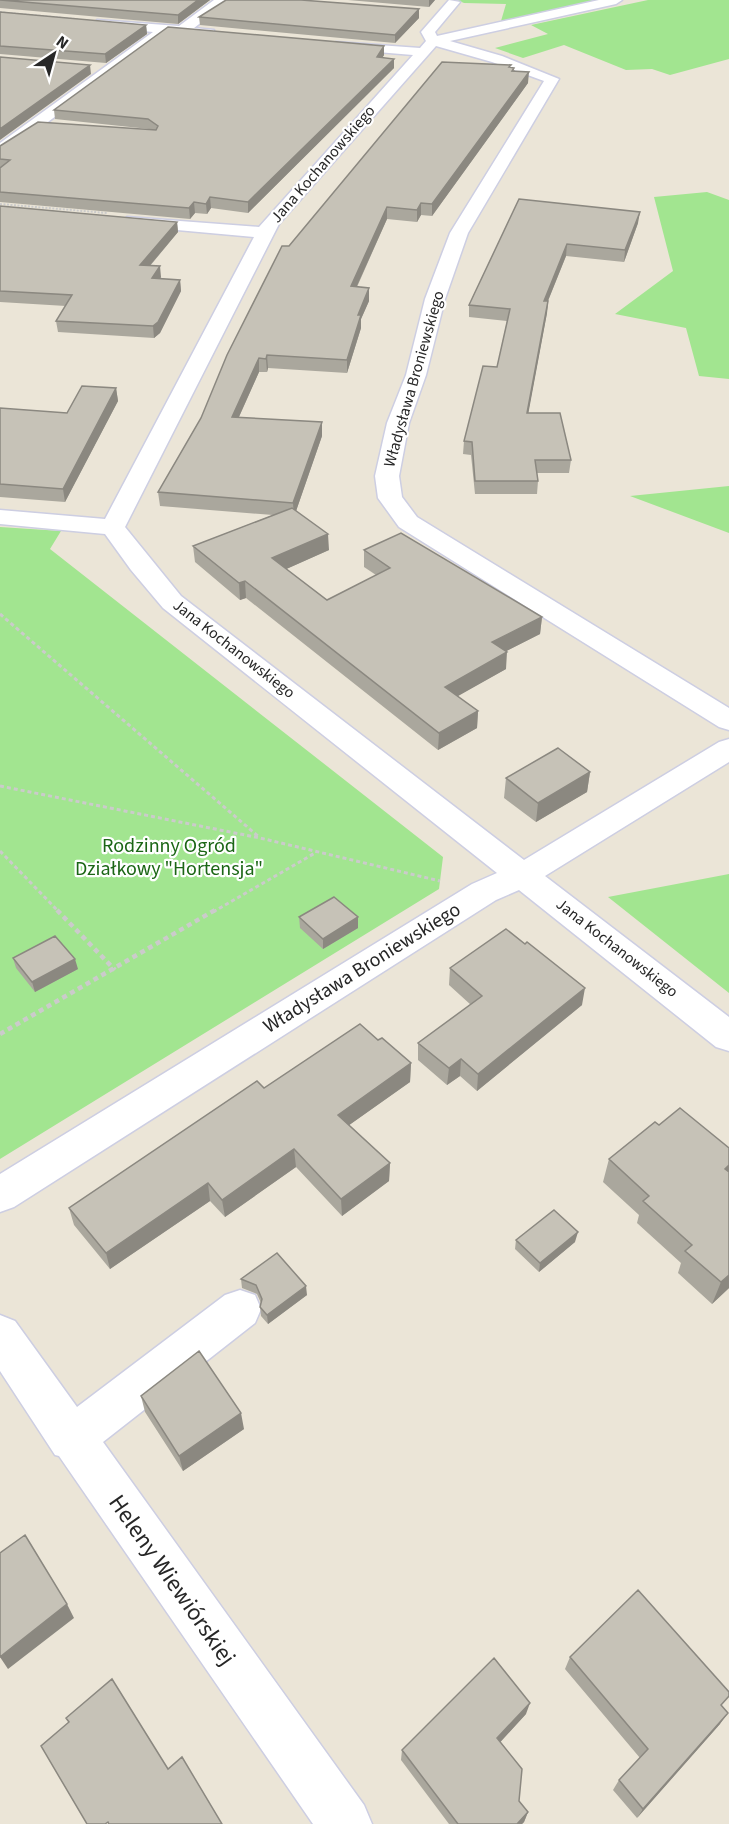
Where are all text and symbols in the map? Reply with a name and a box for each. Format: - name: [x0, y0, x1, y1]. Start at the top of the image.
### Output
- north arrow: [24, 24, 84, 84]
- text: N: [51, 31, 73, 55]
- street label: Jana Kochanowskiego: [266, 100, 380, 228]
- street label: Władysława Broniewskiego: [378, 288, 450, 470]
- street label: Jana Kochanowskiego: [168, 594, 300, 704]
- park label: Rodzinny Ogród Działkowy "Hortensja": [75, 832, 263, 883]
- street label: Jana Kochanowskiego: [551, 893, 683, 1003]
- street label: Władysława Broniewskiego: [258, 896, 466, 1040]
- street label: Heleny Wiewiórskiej: [100, 1487, 244, 1673]

